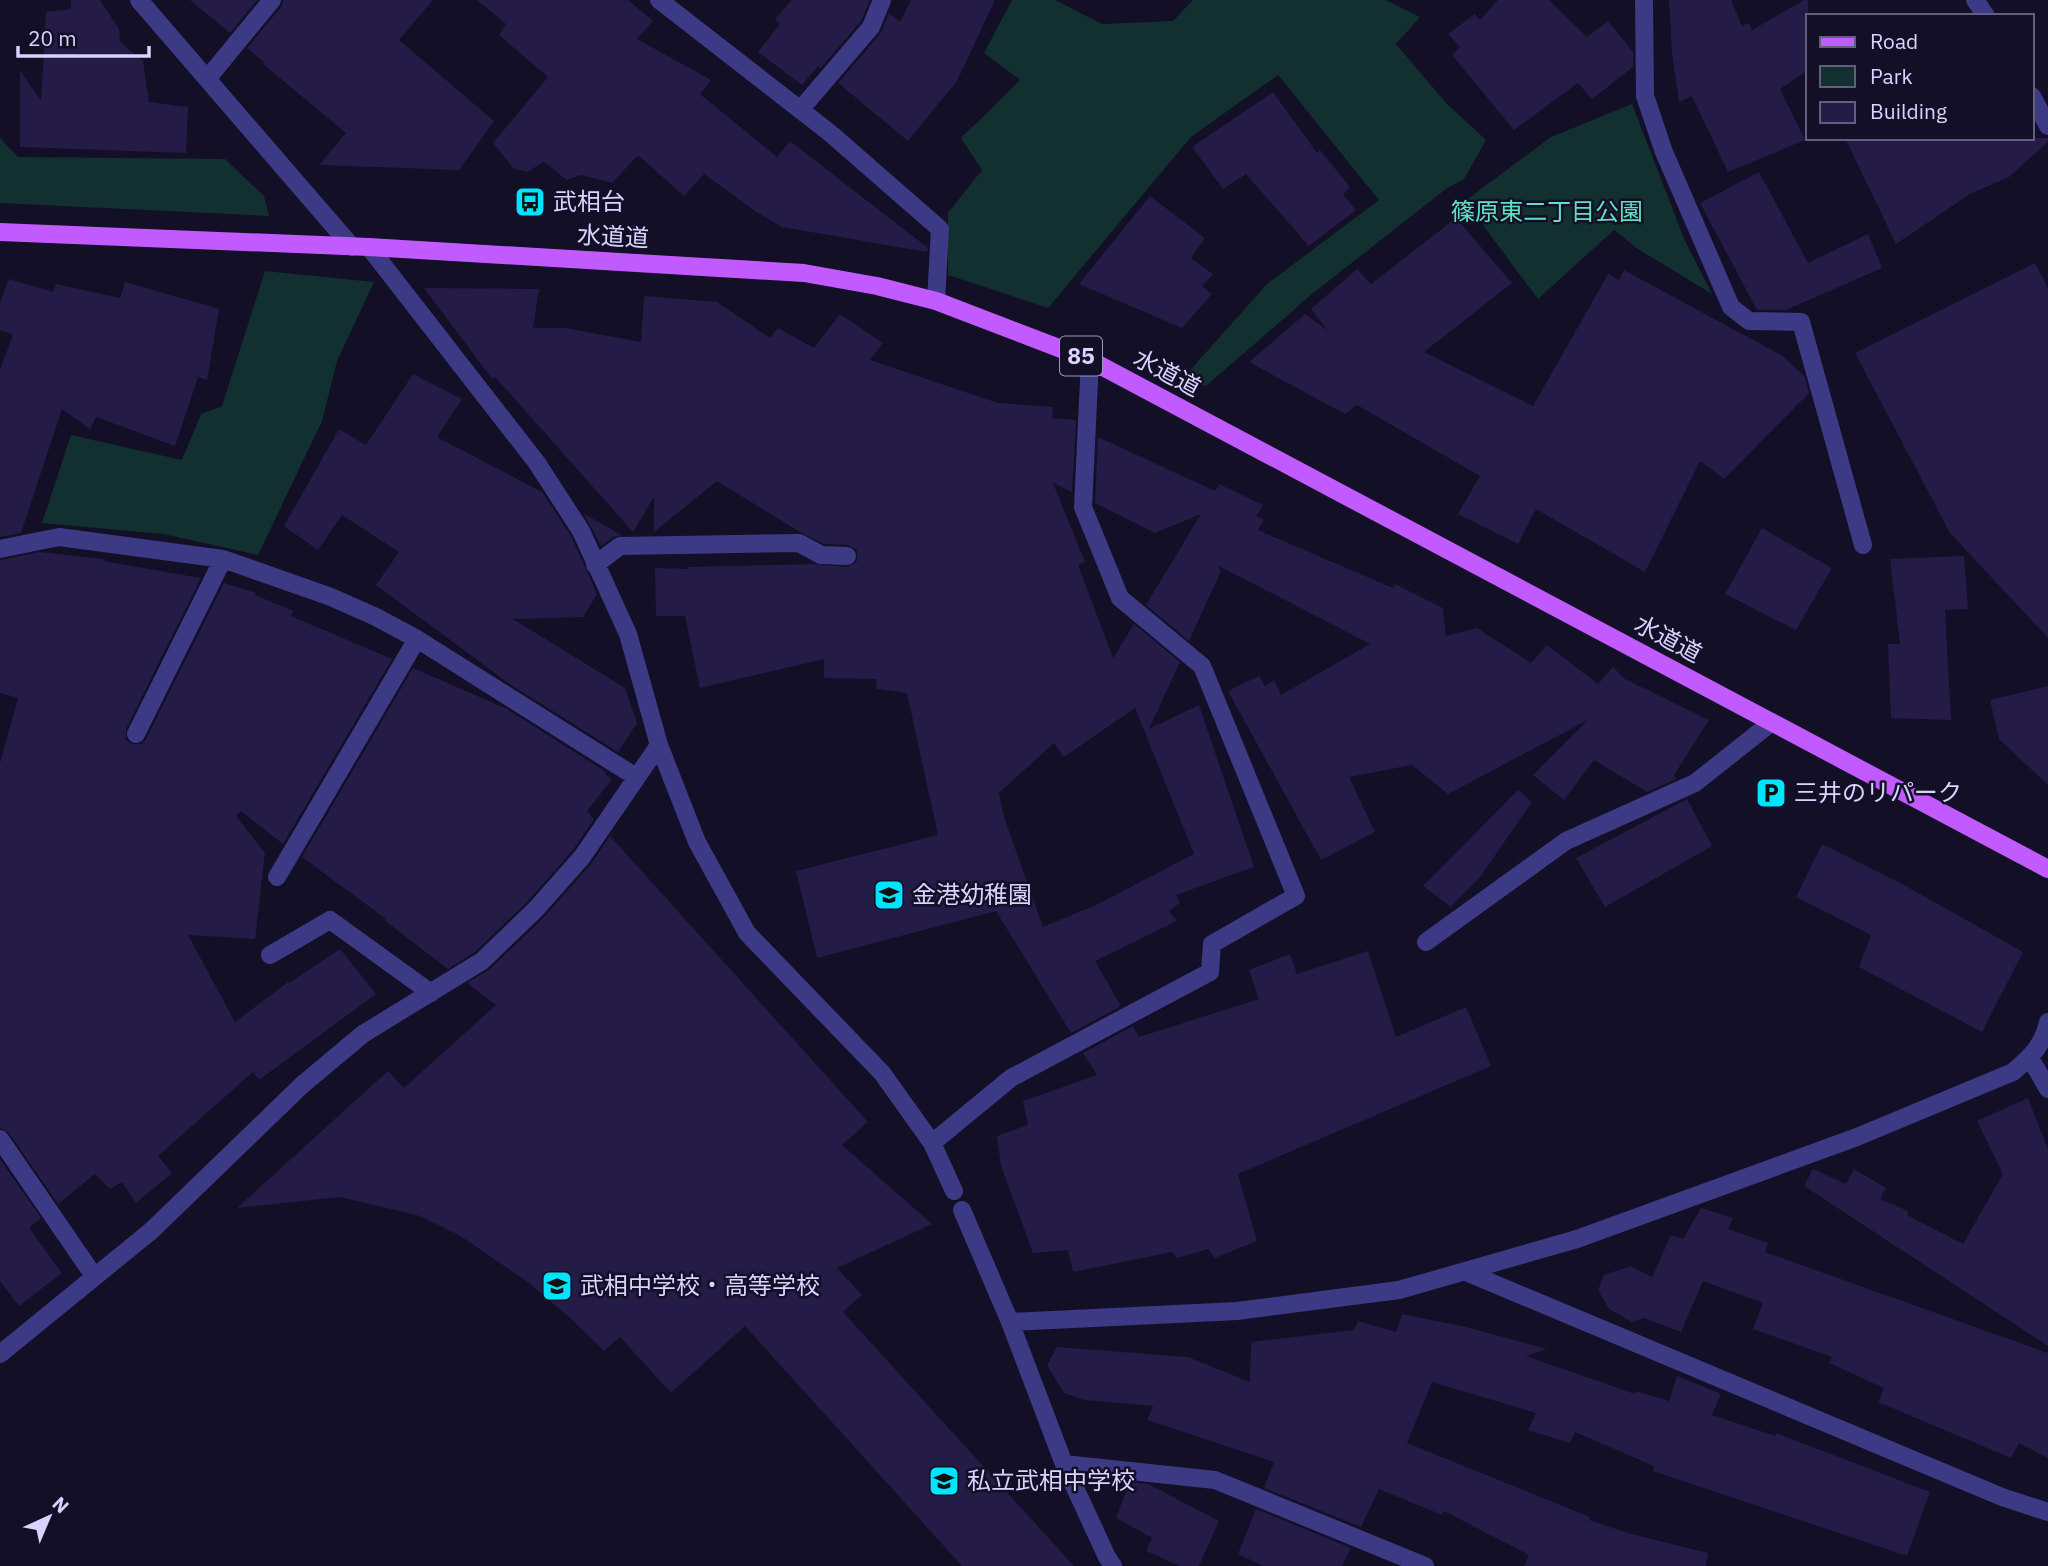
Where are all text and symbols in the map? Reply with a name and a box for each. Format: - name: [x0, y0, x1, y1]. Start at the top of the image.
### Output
- scale bar: [18, 14, 149, 58]
- legend: [1806, 14, 2034, 140]
- text: 20 m: [28, 24, 77, 52]
- text: Road: [1870, 27, 1918, 55]
- text: Park: [1870, 62, 1913, 90]
- text: Building: [1870, 97, 1947, 125]
- bus stop icon: 武相台: [513, 185, 547, 219]
- place label: 武相台: [553, 185, 625, 217]
- park label: 篠原東二丁目公園: [1451, 195, 1643, 227]
- street label: 水道道: [576, 218, 650, 254]
- road number: 85: [1060, 336, 1102, 376]
- street label: 水道道: [1128, 341, 1207, 403]
- street label: 水道道: [1629, 607, 1708, 669]
- parking icon: 三井のリパーク: [1754, 776, 1788, 810]
- place label: 三井のリパーク: [1794, 776, 1962, 808]
- school or university icon: 金港幼稚園: [872, 878, 906, 912]
- place label: 金港幼稚園: [912, 878, 1032, 910]
- school or university icon: 武相中学校・高等学校: [540, 1269, 574, 1303]
- place label: 武相中学校・高等学校: [580, 1269, 820, 1301]
- school or university icon: 私立武相中学校: [927, 1464, 961, 1498]
- place label: 私立武相中学校: [967, 1464, 1135, 1496]
- north arrow: [14, 1482, 84, 1552]
- text: N: [48, 1491, 74, 1518]

